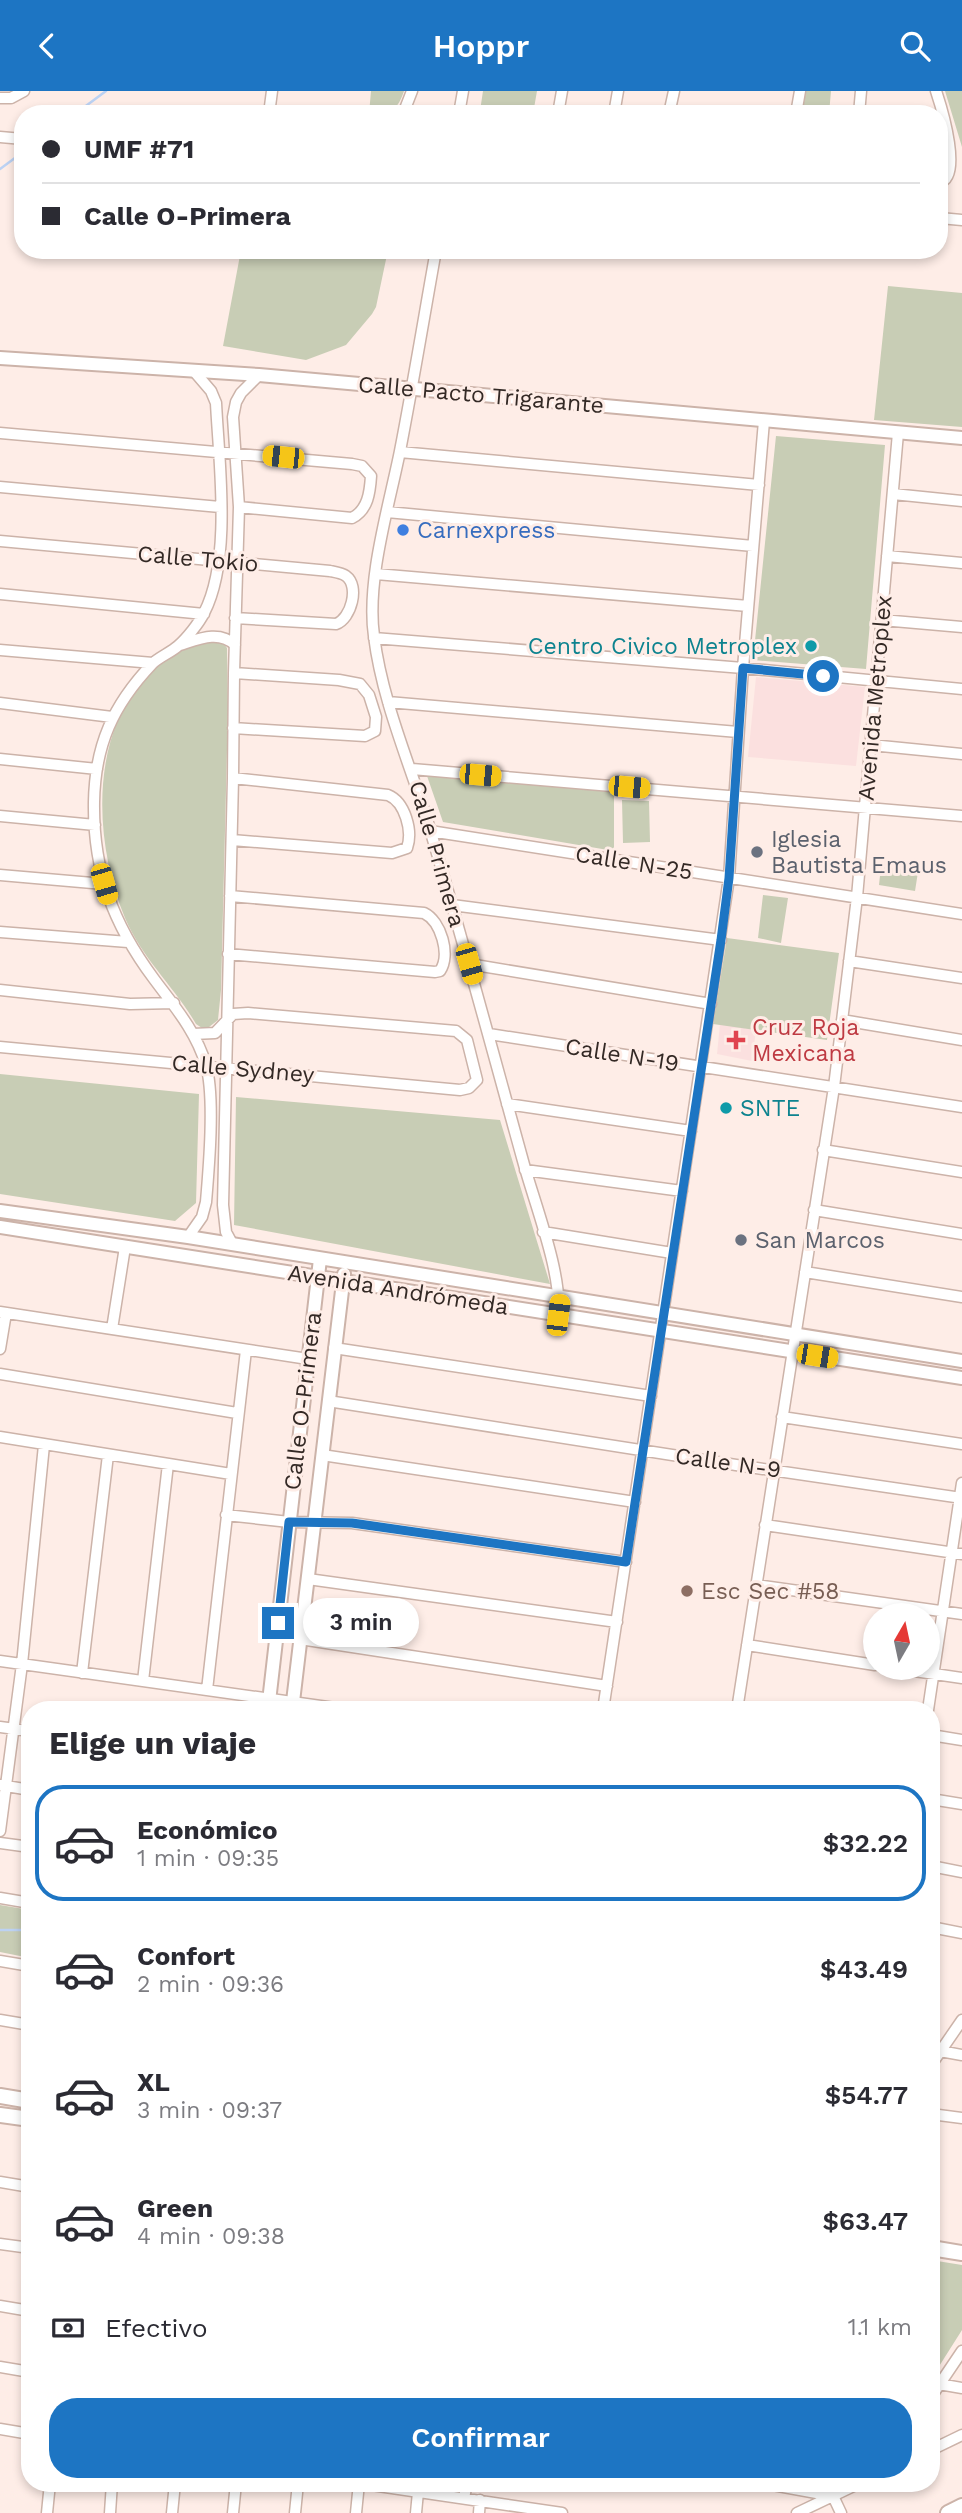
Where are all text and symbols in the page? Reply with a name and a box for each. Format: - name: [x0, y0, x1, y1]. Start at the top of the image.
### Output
- icon: back: [28, 27, 66, 65]
- text: Hoppr: [433, 27, 529, 65]
- icon: search: [896, 27, 934, 65]
- text: UMF #71: [84, 134, 194, 164]
- text: Calle O-Primera: [84, 201, 291, 231]
- street label: Calle Pacto Trigarante: [357, 371, 605, 419]
- car: [262, 444, 305, 470]
- place label: Carnexpress: [417, 517, 555, 544]
- marker: Carnexpress: [395, 522, 411, 538]
- street label: Calle Tokio: [136, 540, 260, 578]
- street label: Avenida Metroplex: [853, 594, 897, 802]
- place label: Centro Civico Metroplex: [528, 633, 797, 660]
- marker: Centro Civico Metroplex: [803, 638, 819, 654]
- route start: [807, 660, 839, 692]
- car: [459, 763, 502, 787]
- car: [608, 775, 651, 799]
- street label: Calle Primera: [403, 778, 471, 930]
- place label: Iglesia Bautista Emaus: [771, 826, 947, 879]
- street label: Calle N-25: [573, 840, 695, 886]
- marker: Iglesia Bautista Emaus: [749, 844, 765, 860]
- car: [89, 861, 120, 907]
- car: [454, 941, 485, 987]
- place label: Cruz Roja Mexicana: [752, 1014, 859, 1067]
- marker: Cruz Roja Mexicana: [726, 1030, 746, 1050]
- street label: Calle N-19: [563, 1033, 681, 1077]
- street label: Calle Sydney: [170, 1049, 316, 1089]
- place label: SNTE: [740, 1095, 800, 1122]
- marker: SNTE: [718, 1100, 734, 1116]
- place label: San Marcos: [755, 1227, 885, 1254]
- marker: San Marcos: [733, 1232, 749, 1248]
- street label: Avenida Andrómeda: [286, 1259, 510, 1321]
- car: [546, 1293, 571, 1337]
- street label: Calle O-Primera: [279, 1310, 327, 1492]
- car: [795, 1342, 840, 1370]
- street label: Calle N-9: [673, 1442, 783, 1484]
- place label: Esc Sec #58: [701, 1578, 840, 1605]
- marker: Esc Sec #58: [679, 1583, 695, 1599]
- callout: 3 min: [302, 1599, 418, 1647]
- north arrow: [863, 1603, 940, 1680]
- map controls: [863, 1603, 940, 1680]
- route end: [262, 1607, 294, 1639]
- text: 3 min: [329, 1609, 393, 1636]
- text: Elige un viaje: [49, 1724, 256, 1762]
- icon: car: [53, 1812, 116, 1875]
- text: Económico: [137, 1815, 278, 1845]
- text: $32.22: [823, 1828, 908, 1858]
- text: 1 min · 09:35: [137, 1845, 279, 1872]
- icon: car: [53, 1938, 116, 2001]
- text: Confort: [137, 1941, 235, 1971]
- text: $43.49: [820, 1954, 908, 1984]
- text: 2 min · 09:36: [137, 1971, 284, 1998]
- icon: car: [53, 2064, 116, 2127]
- text: XL: [137, 2067, 170, 2097]
- text: $54.77: [825, 2080, 908, 2110]
- text: 3 min · 09:37: [137, 2097, 282, 2124]
- icon: car: [53, 2190, 116, 2253]
- text: Green: [137, 2193, 213, 2223]
- text: $63.47: [823, 2206, 908, 2236]
- text: 4 min · 09:38: [137, 2223, 285, 2250]
- icon: cash: [49, 2309, 87, 2347]
- text: Efectivo: [105, 2313, 208, 2343]
- text: 1.1 km: [848, 2314, 912, 2341]
- button: Confirmar: [49, 2398, 912, 2478]

